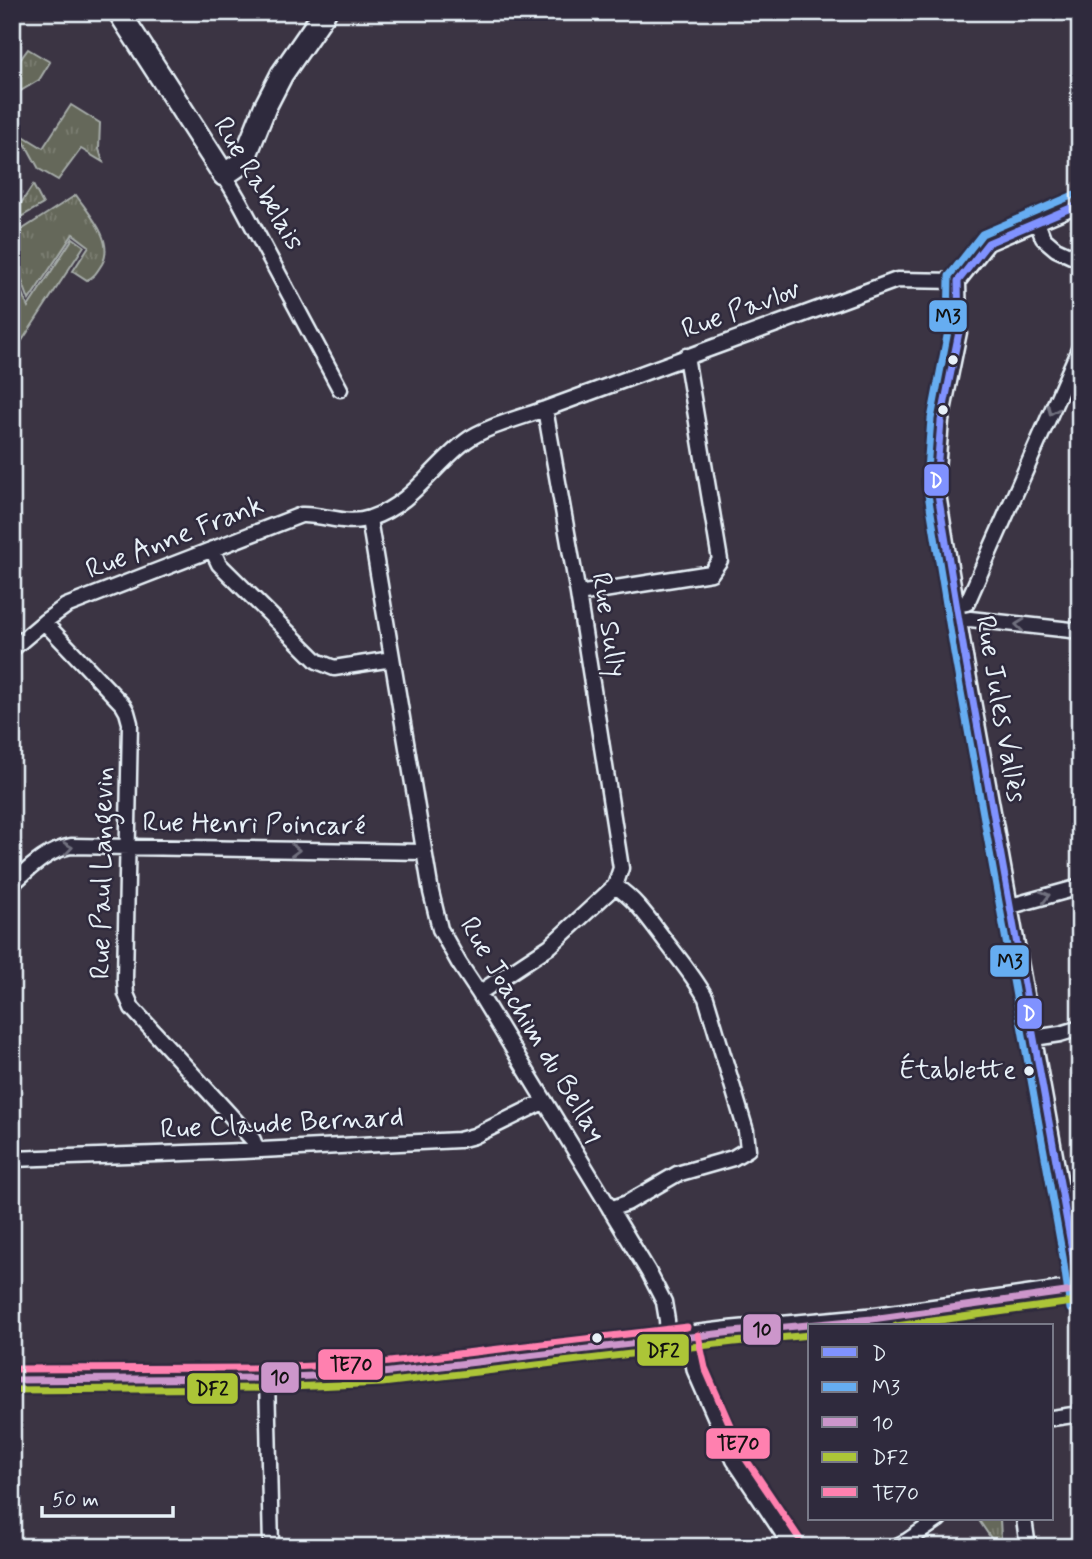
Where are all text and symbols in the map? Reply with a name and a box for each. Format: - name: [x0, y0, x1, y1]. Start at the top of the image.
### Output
- street label: Rue Rabelais: [204, 110, 312, 258]
- street label: Rue Pavlov: [677, 271, 806, 349]
- line badge: M3: [928, 299, 968, 333]
- text: M3: [935, 305, 961, 330]
- unlabelled marker: [946, 353, 960, 367]
- unlabelled marker: [936, 403, 950, 417]
- one-way arrow: [1046, 403, 1060, 415]
- line badge: D: [923, 463, 950, 497]
- text: D: [929, 469, 943, 494]
- street label: Rue Anne Frank: [81, 487, 269, 589]
- street label: Rue Sully: [581, 570, 635, 680]
- street label: Rue Jules Vallès: [965, 613, 1035, 805]
- one-way arrow: [1014, 618, 1025, 633]
- street label: Rue Paul Langevin: [83, 766, 126, 980]
- street label: Rue Henri Poincaré: [142, 805, 366, 845]
- one-way arrow: [62, 841, 74, 856]
- one-way arrow: [290, 842, 301, 858]
- one-way arrow: [1039, 890, 1051, 905]
- street label: Rue Joachim du Bellay: [450, 910, 614, 1150]
- line badge: M3: [989, 944, 1030, 978]
- text: M3: [997, 950, 1023, 975]
- line badge: D: [1016, 997, 1043, 1030]
- text: D: [1022, 1002, 1036, 1027]
- place label: Établette: [900, 1052, 1016, 1088]
- marker: Établette: [1022, 1064, 1036, 1078]
- street label: Rue Claude Bernard: [159, 1099, 405, 1149]
- line badge: 10: [742, 1313, 782, 1346]
- text: 10: [752, 1318, 772, 1343]
- legend: [808, 1324, 1054, 1520]
- unlabelled marker: [590, 1331, 604, 1345]
- line badge: DF2: [636, 1333, 690, 1367]
- text: DF2: [646, 1339, 680, 1364]
- text: D: [872, 1340, 886, 1368]
- line badge: TE70: [317, 1348, 384, 1381]
- text: TE70: [330, 1353, 372, 1378]
- line badge: 10: [260, 1361, 300, 1394]
- text: 10: [270, 1366, 290, 1391]
- line badge: DF2: [186, 1372, 239, 1405]
- text: M3: [872, 1374, 900, 1402]
- text: DF2: [195, 1377, 229, 1402]
- text: 10: [872, 1410, 893, 1438]
- line badge: TE70: [705, 1427, 771, 1460]
- text: TE70: [717, 1432, 759, 1457]
- text: DF2: [872, 1444, 909, 1472]
- scale bar: [42, 1475, 173, 1519]
- text: TE70: [872, 1480, 919, 1508]
- text: 50 m: [52, 1486, 99, 1514]

